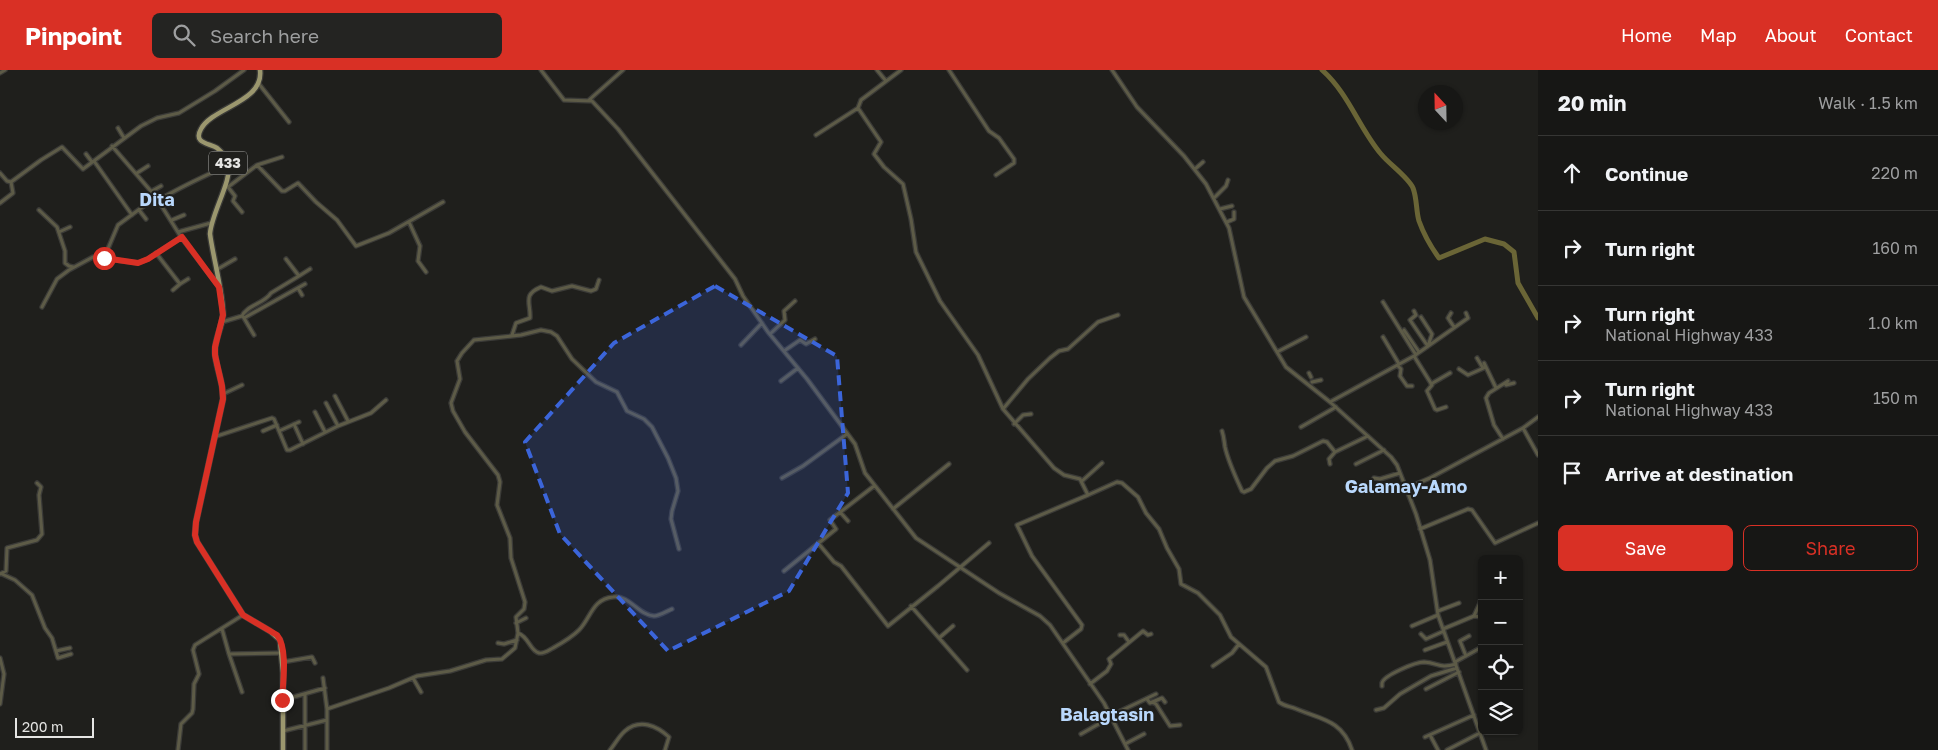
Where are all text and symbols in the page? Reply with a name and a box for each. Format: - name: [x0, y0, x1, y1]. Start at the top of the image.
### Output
- search box: [152, 13, 502, 58]
- text: Pinpoint: [25, 21, 122, 50]
- icon: search: [170, 21, 198, 49]
- text: Search here: [210, 24, 319, 47]
- text: Home: [1621, 24, 1672, 46]
- text: Map: [1700, 24, 1737, 46]
- text: About: [1765, 24, 1817, 46]
- text: Contact: [1845, 24, 1913, 46]
- north arrow: [1418, 85, 1463, 130]
- text: 20 min: [1558, 90, 1627, 116]
- text: Walk · 1.5 km: [1818, 93, 1918, 113]
- road number: 433: [209, 152, 247, 175]
- icon: ahead: [1558, 159, 1586, 187]
- text: Continue: [1605, 162, 1688, 185]
- text: 220 m: [1871, 163, 1918, 183]
- district label: Dita: [139, 188, 175, 210]
- icon: right: [1558, 234, 1586, 262]
- text: Turn right: [1605, 237, 1695, 260]
- text: 160 m: [1872, 238, 1918, 258]
- route start: [93, 247, 116, 270]
- text: Turn right: [1605, 302, 1695, 325]
- icon: right: [1558, 309, 1586, 337]
- text: 1.0 km: [1868, 313, 1918, 333]
- text: National Highway 433: [1605, 325, 1773, 345]
- text: Turn right: [1605, 377, 1695, 400]
- icon: right: [1558, 384, 1586, 412]
- text: 150 m: [1873, 388, 1918, 408]
- text: National Highway 433: [1605, 400, 1773, 420]
- icon: arrive: [1558, 459, 1586, 487]
- text: Arrive at destination: [1605, 462, 1793, 485]
- district label: Galamay-Amo: [1345, 475, 1468, 497]
- button: Save: [1558, 525, 1733, 571]
- button: Share: [1743, 525, 1918, 571]
- map controls: [1478, 555, 1523, 735]
- button: +: [1478, 555, 1523, 600]
- button: −: [1478, 600, 1523, 645]
- button: locate: [1478, 645, 1523, 690]
- route end: [271, 689, 294, 712]
- button: layers: [1478, 690, 1523, 735]
- district label: Balagtasin: [1060, 703, 1154, 725]
- scale bar: [15, 715, 94, 738]
- text: 200 m: [22, 718, 63, 735]

